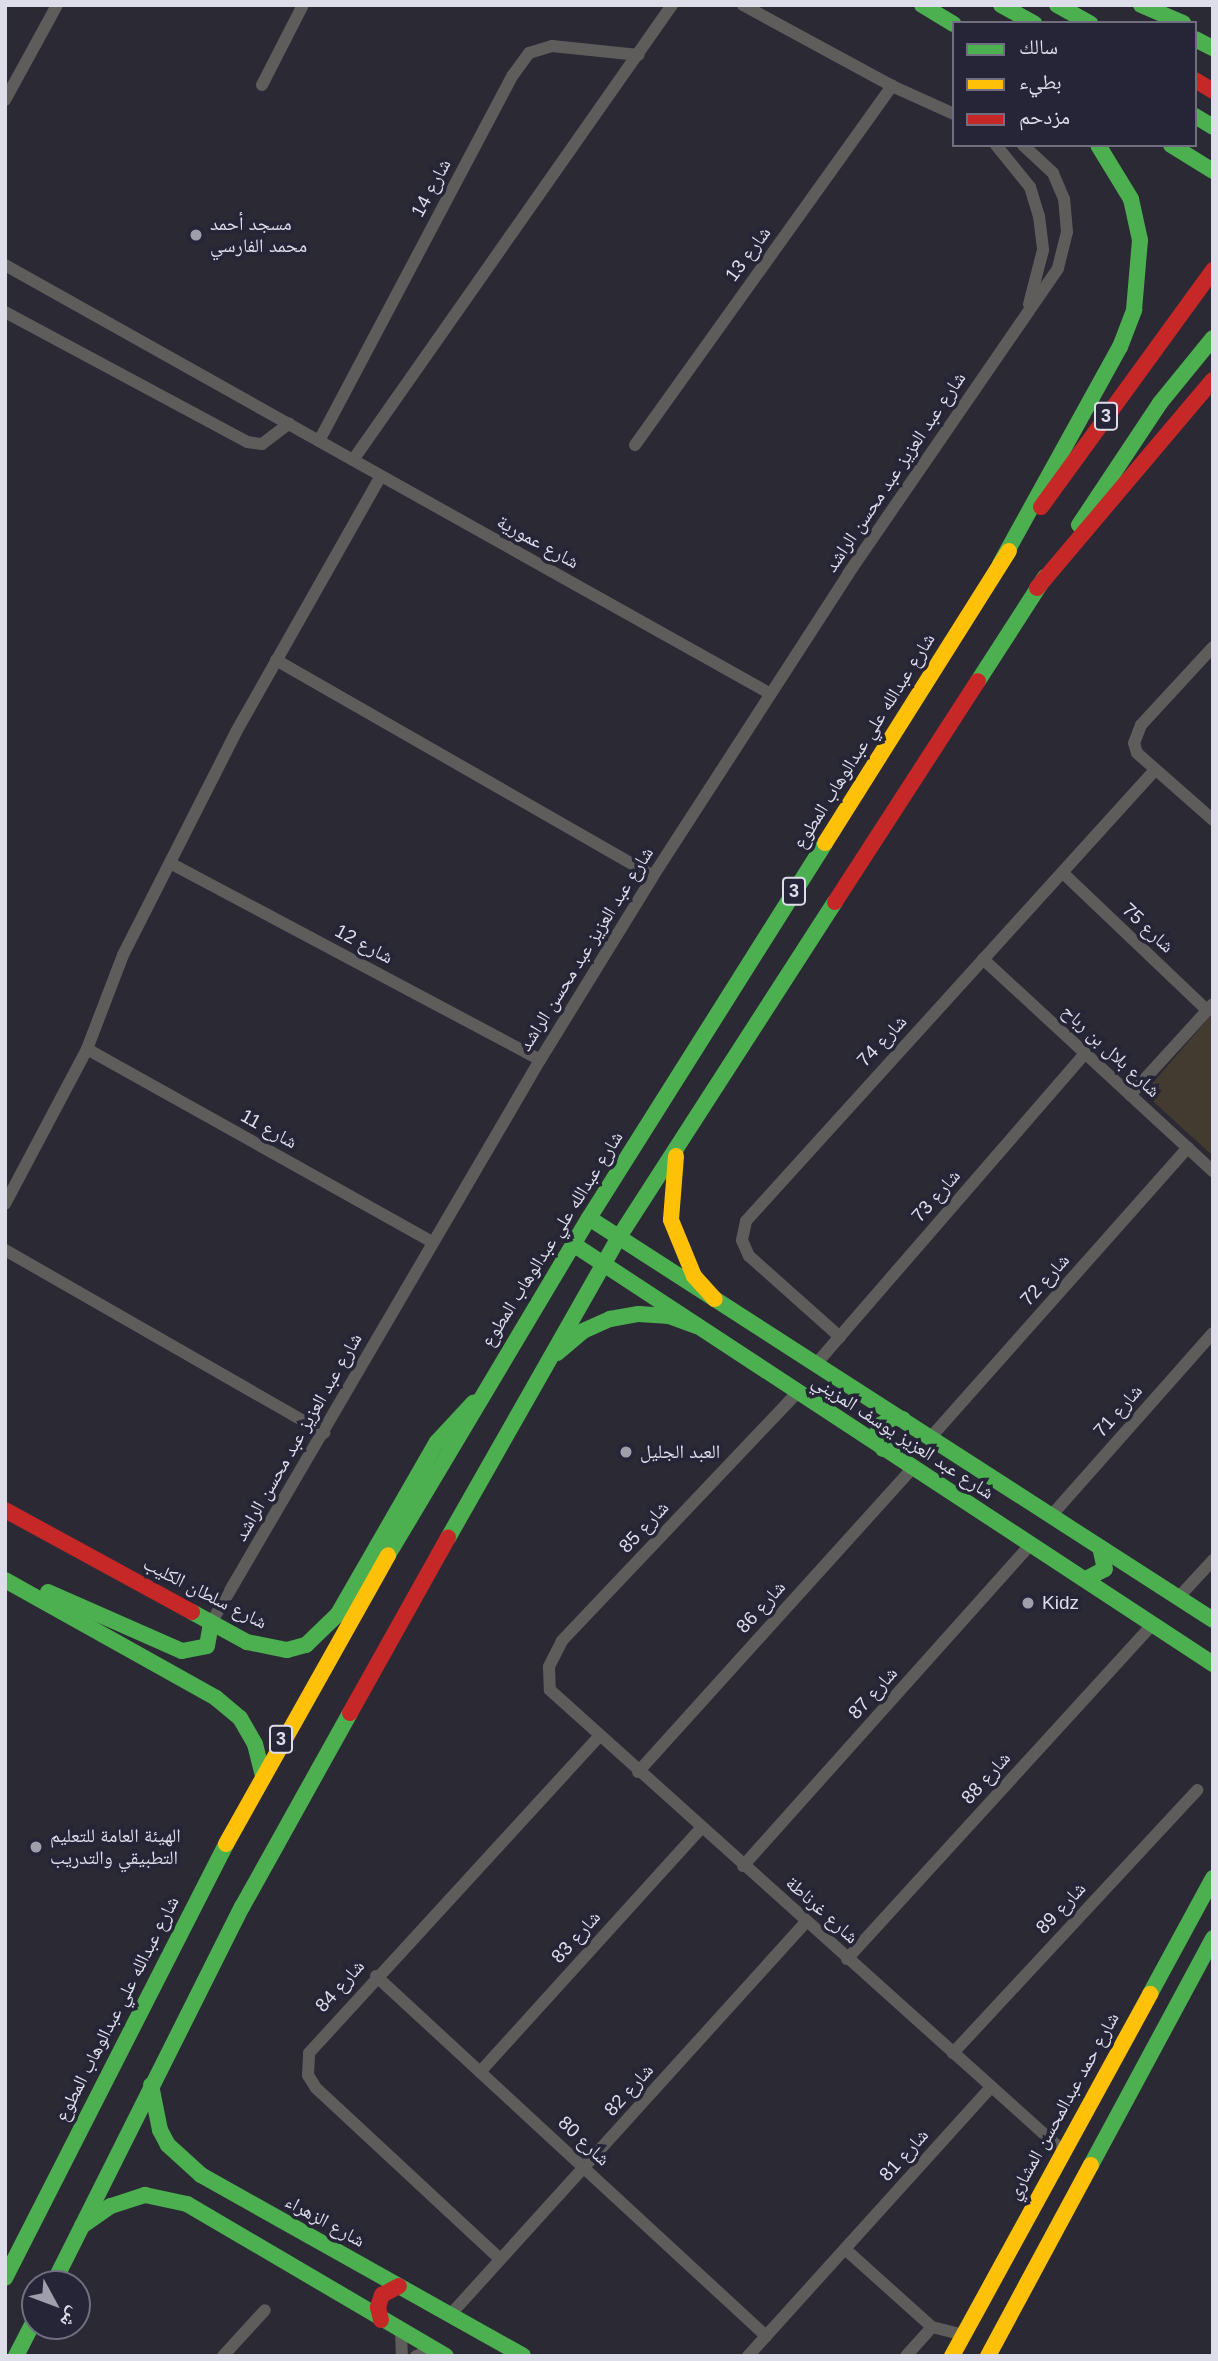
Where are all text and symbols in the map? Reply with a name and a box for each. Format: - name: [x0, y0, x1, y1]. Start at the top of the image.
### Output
- legend: [952, 21, 1197, 147]
- text: سالك: [1019, 35, 1058, 58]
- text: بطيء: [1019, 70, 1062, 93]
- text: مزدحم: [1019, 105, 1070, 128]
- street label: شارع 14: [406, 155, 456, 221]
- place label: مسجد أحمد محمد الفارسي: [210, 213, 307, 257]
- street label: شارع 13: [720, 222, 776, 286]
- marker: مسجد أحمد محمد الفارسي: [188, 227, 204, 243]
- street label: شارع عبد العزيز عبد محسن الراشد: [819, 368, 971, 576]
- road number: 3: [1094, 402, 1118, 430]
- street label: شارع عمورية: [493, 510, 583, 574]
- street label: شارع عبدالله علي عبدالوهاب المطوع: [788, 629, 940, 853]
- street label: شارع عبد العزيز عبد محسن الراشد: [514, 843, 658, 1055]
- road number: 3: [782, 876, 806, 906]
- street label: شارع 75: [1117, 898, 1179, 958]
- street label: شارع 12: [331, 919, 397, 969]
- street label: شارع بلال بن رباح: [1057, 1000, 1165, 1102]
- street label: شارع 74: [852, 1010, 912, 1072]
- street label: شارع 11: [237, 1104, 301, 1154]
- street label: شارع عبدالله علي عبدالوهاب المطوع: [476, 1127, 628, 1351]
- street label: شارع 73: [907, 1165, 965, 1227]
- street label: شارع 72: [1016, 1249, 1074, 1311]
- street label: شارع عبد العزيز عبد محسن الراشد: [229, 1329, 367, 1545]
- street label: شارع عبد العزيز يوسف المزيني: [808, 1370, 998, 1504]
- street label: شارع 71: [1089, 1380, 1147, 1442]
- place label: العبد الجليل: [640, 1441, 720, 1463]
- marker: العبد الجليل: [618, 1444, 634, 1460]
- street label: شارع 85: [614, 1496, 674, 1558]
- street label: شارع سلطان الكليب: [139, 1552, 271, 1634]
- street label: شارع 86: [732, 1576, 790, 1638]
- place label: Kidz: [1042, 1592, 1079, 1614]
- marker: Kidz: [1020, 1595, 1036, 1611]
- street label: شارع 87: [844, 1662, 902, 1724]
- road number: 3: [269, 1724, 293, 1754]
- street label: شارع 88: [957, 1747, 1015, 1809]
- place label: الهيئة العامة للتعليم التطبيقي والتدريب: [50, 1825, 181, 1869]
- marker: الهيئة العامة للتعليم التطبيقي والتدريب: [28, 1839, 44, 1855]
- street label: شارع غرناطة: [781, 1871, 863, 1949]
- street label: شارع 89: [1031, 1877, 1091, 1939]
- street label: شارع عبدالله علي عبدالوهاب المطوع: [50, 1892, 184, 2126]
- street label: شارع 83: [547, 1906, 605, 1968]
- street label: شارع 84: [311, 1955, 369, 2017]
- street label: شارع حمد عبدالمحسن المشاري: [1002, 2008, 1124, 2204]
- street label: شارع 82: [600, 2059, 658, 2121]
- street label: شارع 80: [553, 2111, 615, 2171]
- street label: شارع 81: [875, 2124, 933, 2186]
- street label: شارع الزهراء: [281, 2190, 369, 2252]
- north arrow: [21, 2270, 91, 2340]
- text: ش: [56, 2303, 85, 2332]

